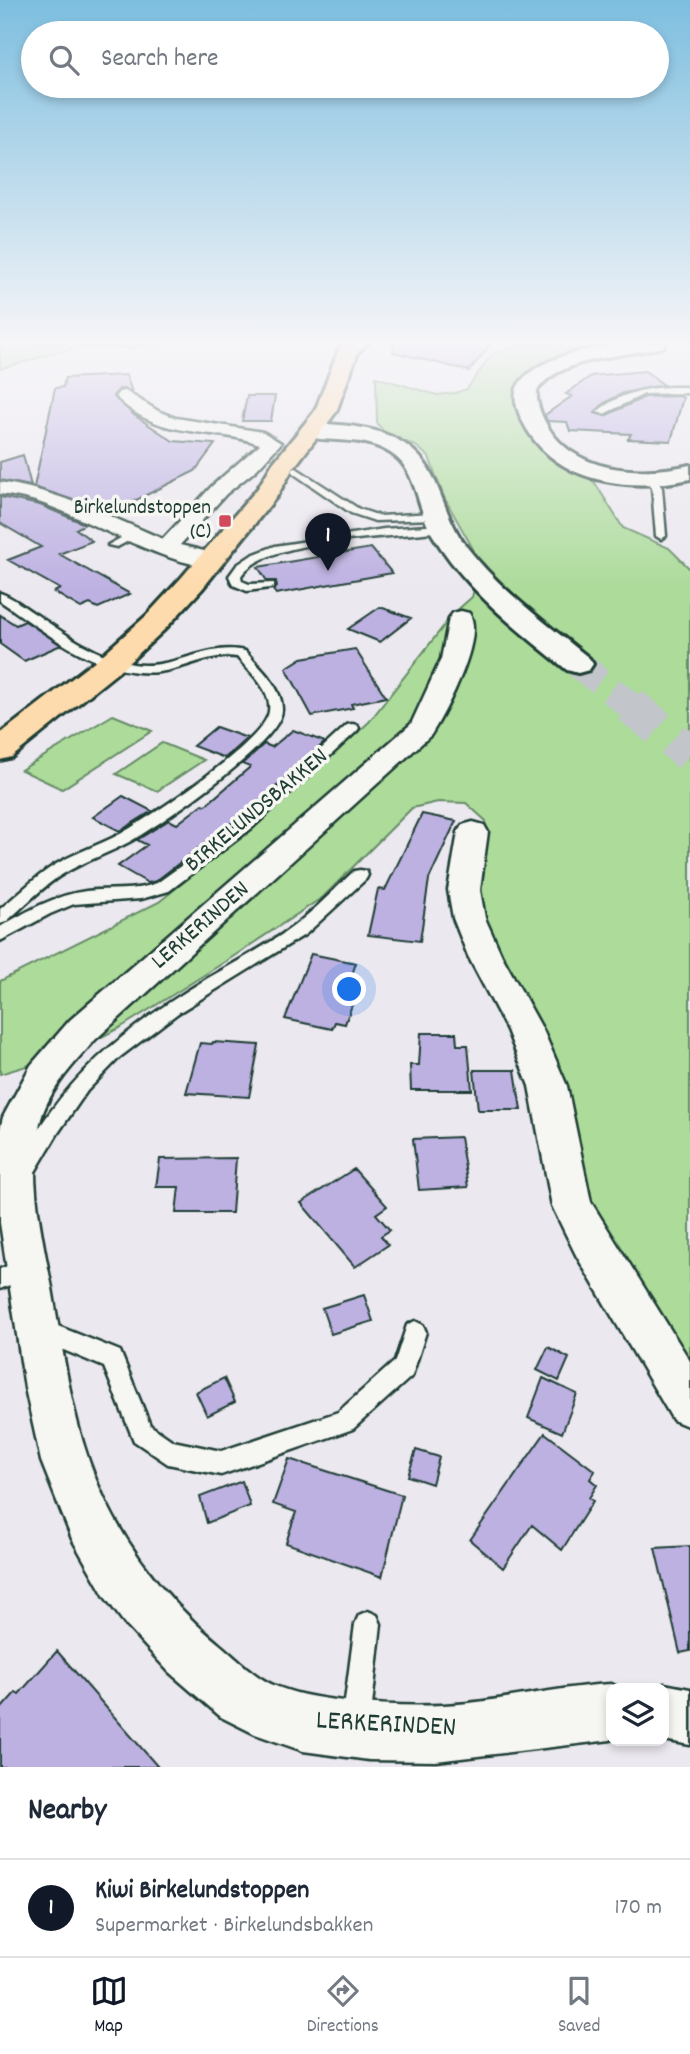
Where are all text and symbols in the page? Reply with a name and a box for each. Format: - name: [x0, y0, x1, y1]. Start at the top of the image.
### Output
- search box: [21, 21, 669, 98]
- icon: search: [45, 41, 83, 79]
- text: Search here: [101, 41, 219, 78]
- place label: Birkelundstoppen (C): [74, 494, 211, 548]
- marker: Birkelundstoppen (C): [217, 513, 233, 529]
- pin: 1: [305, 513, 351, 571]
- street label: BIRKELUNDSBAKKEN: [178, 741, 336, 881]
- street label: LERKERINDEN: [144, 874, 258, 978]
- your location: [332, 972, 366, 1006]
- map controls: [606, 1683, 669, 1746]
- button: layers: [606, 1683, 669, 1746]
- street label: LERKERINDEN: [315, 1702, 457, 1750]
- text: Nearby: [28, 1791, 106, 1834]
- text: Kiwi Birkelundstoppen: [95, 1873, 309, 1910]
- text: 1: [48, 1892, 54, 1925]
- text: 170 m: [615, 1892, 662, 1925]
- text: Supermarket · Birkelundsbakken: [95, 1910, 373, 1943]
- tab: Map: [90, 1972, 128, 2041]
- tab: Directions: [307, 1972, 379, 2041]
- tab: Saved: [558, 1972, 600, 2041]

